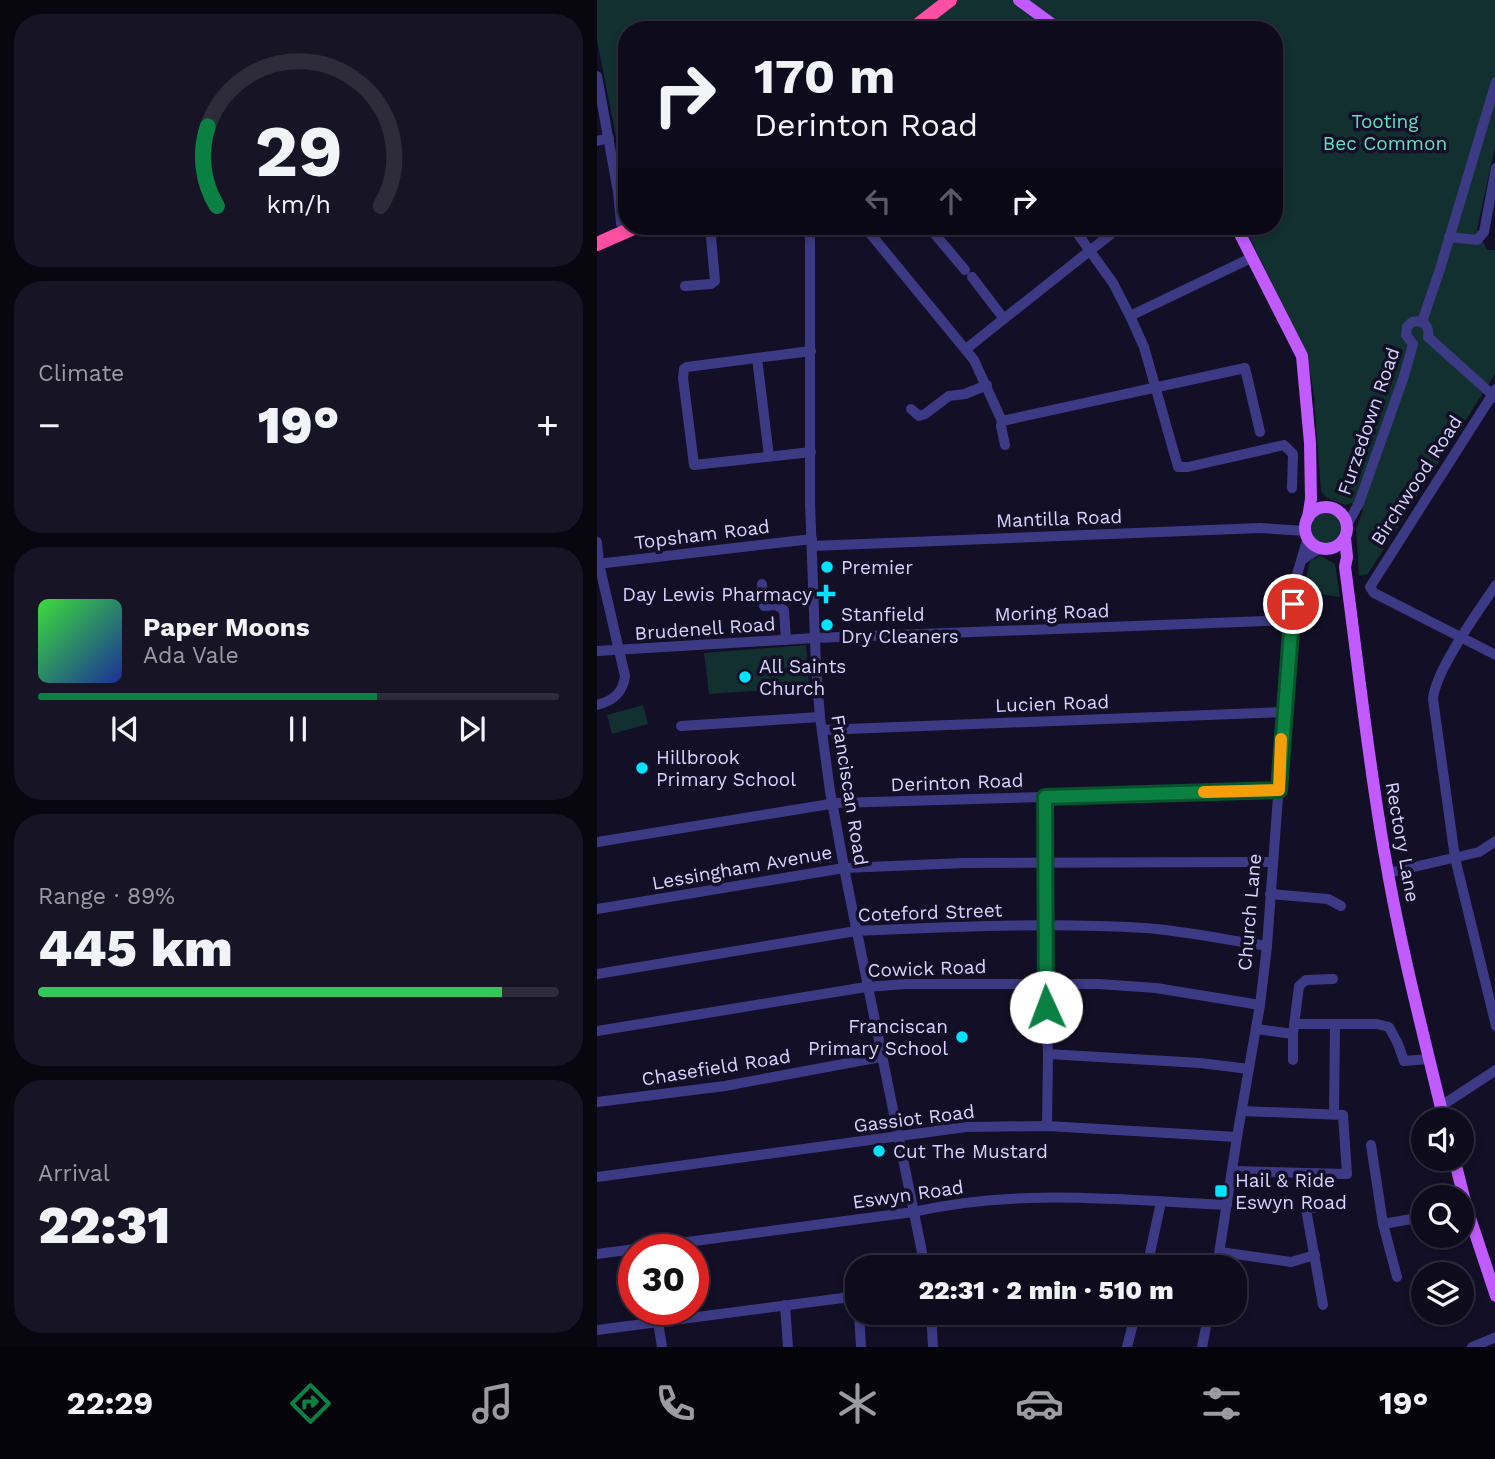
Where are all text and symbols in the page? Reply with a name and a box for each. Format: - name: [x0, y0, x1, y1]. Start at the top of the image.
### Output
- text: 170 m: [754, 47, 895, 105]
- icon: right: [639, 49, 730, 140]
- text: Derinton Road: [754, 106, 978, 144]
- text: 29: [254, 109, 343, 195]
- park label: Tooting Bec Common: [1323, 110, 1447, 155]
- icon: left: [859, 182, 897, 220]
- icon: ahead: [932, 182, 970, 220]
- icon: right: [1005, 182, 1043, 220]
- text: km/h: [266, 190, 331, 219]
- street label: Furzedown Road: [1332, 344, 1405, 498]
- text: Climate: [38, 360, 124, 387]
- text: 19°: [258, 395, 339, 456]
- text: −: [38, 403, 61, 447]
- text: +: [536, 403, 559, 447]
- street label: Birchwood Road: [1366, 411, 1467, 550]
- street label: Mantilla Road: [995, 505, 1123, 532]
- street label: Topsham Road: [633, 515, 771, 554]
- place label: Premier: [841, 556, 913, 579]
- marker: Premier: [819, 559, 835, 575]
- pin: [1263, 574, 1323, 634]
- place label: Day Lewis Pharmacy: [622, 583, 812, 606]
- icon: arrive: [1274, 585, 1312, 623]
- marker: Day Lewis Pharmacy: [818, 586, 834, 602]
- street label: Moring Road: [994, 599, 1110, 626]
- place label: Stanfield Dry Cleaners: [841, 603, 959, 648]
- text: Paper Moons: [143, 612, 310, 642]
- street label: Brudenell Road: [634, 612, 776, 645]
- marker: Stanfield Dry Cleaners: [819, 617, 835, 633]
- text: Ada Vale: [143, 642, 239, 669]
- place label: All Saints Church: [759, 655, 846, 700]
- marker: All Saints Church: [737, 669, 753, 685]
- street label: Lucien Road: [995, 690, 1109, 717]
- icon: previous: [106, 710, 144, 748]
- icon: pause: [279, 710, 317, 748]
- icon: next: [453, 710, 491, 748]
- street label: Franciscan Road: [826, 713, 873, 867]
- place label: Hillbrook Primary School: [656, 746, 796, 791]
- marker: Hillbrook Primary School: [634, 760, 650, 776]
- street label: Derinton Road: [890, 769, 1024, 796]
- street label: Rectory Lane: [1381, 780, 1424, 904]
- street label: Lessingham Avenue: [650, 840, 834, 895]
- street label: Church Lane: [1233, 852, 1266, 972]
- text: Range · 89%: [38, 883, 175, 910]
- street label: Coteford Street: [857, 898, 1003, 927]
- text: 445 km: [38, 918, 233, 979]
- street label: Cowick Road: [867, 955, 987, 982]
- position arrow: [1009, 970, 1083, 1044]
- place label: Franciscan Primary School: [808, 1015, 948, 1060]
- marker: Franciscan Primary School: [954, 1029, 970, 1045]
- street label: Chasefield Road: [640, 1044, 792, 1091]
- street label: Gassiot Road: [852, 1100, 976, 1137]
- map controls: [1411, 1108, 1474, 1325]
- button: sound: [1411, 1108, 1474, 1171]
- place label: Cut The Mustard: [893, 1140, 1048, 1163]
- marker: Cut The Mustard: [871, 1143, 887, 1159]
- text: Arrival: [38, 1160, 110, 1187]
- place label: Hail & Ride Eswyn Road: [1235, 1169, 1347, 1214]
- street label: Eswyn Road: [851, 1175, 965, 1214]
- marker: Hail & Ride Eswyn Road: [1213, 1183, 1229, 1199]
- button: search: [1411, 1185, 1474, 1248]
- text: 22:31: [38, 1195, 171, 1256]
- speed limit sign: 30: [618, 1234, 709, 1325]
- button: layers: [1411, 1262, 1474, 1325]
- text: 22:31 · 2 min · 510 m: [918, 1275, 1174, 1305]
- icon: directions: [286, 1379, 335, 1428]
- icon: music: [468, 1379, 517, 1428]
- icon: phone: [651, 1379, 700, 1428]
- icon: climate: [833, 1379, 882, 1428]
- icon: car: [1015, 1379, 1064, 1428]
- icon: filters: [1197, 1379, 1246, 1428]
- text: 22:29: [67, 1384, 153, 1422]
- text: 19°: [1379, 1384, 1428, 1422]

